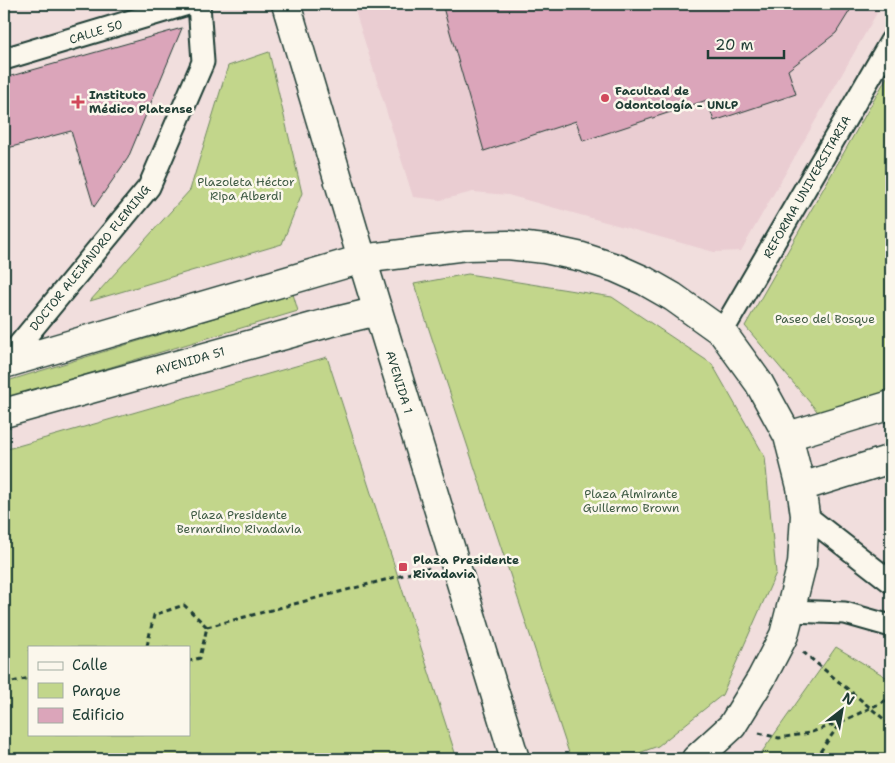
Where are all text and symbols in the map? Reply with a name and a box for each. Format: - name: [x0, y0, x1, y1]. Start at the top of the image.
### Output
- street label: CALLE 50: [67, 16, 125, 48]
- scale bar: [708, 28, 784, 60]
- text: 20 m: [715, 35, 754, 55]
- place label: Facultad de Odontología - UNLP: [615, 83, 739, 113]
- place label: Instituto Médico Platense: [89, 87, 193, 117]
- marker: Facultad de Odontología - UNLP: [599, 92, 611, 104]
- marker: Instituto Médico Platense: [71, 95, 85, 109]
- street label: REFORMA UNIVERSITARIA: [760, 113, 855, 261]
- park label: Plazoleta Héctor Ripa Alberdi: [197, 174, 295, 204]
- street label: DOCTOR ALEJANDRO FLEMING: [26, 182, 154, 334]
- park label: Paseo del Bosque: [775, 311, 875, 327]
- street label: AVENIDA 51: [153, 343, 227, 379]
- street label: AVENIDA 1: [382, 349, 416, 415]
- park label: Plaza Almirante Guillermo Brown: [583, 486, 679, 516]
- park label: Plaza Presidente Bernardino Rivadavia: [177, 507, 302, 537]
- place label: Plaza Presidente Rivadavia: [413, 552, 519, 582]
- marker: Plaza Presidente Rivadavia: [397, 561, 409, 573]
- legend: [28, 646, 190, 736]
- text: Calle: [72, 655, 108, 675]
- text: Parque: [72, 681, 121, 701]
- north arrow: [818, 686, 868, 736]
- text: N: [839, 688, 858, 709]
- text: Edificio: [72, 705, 124, 725]

